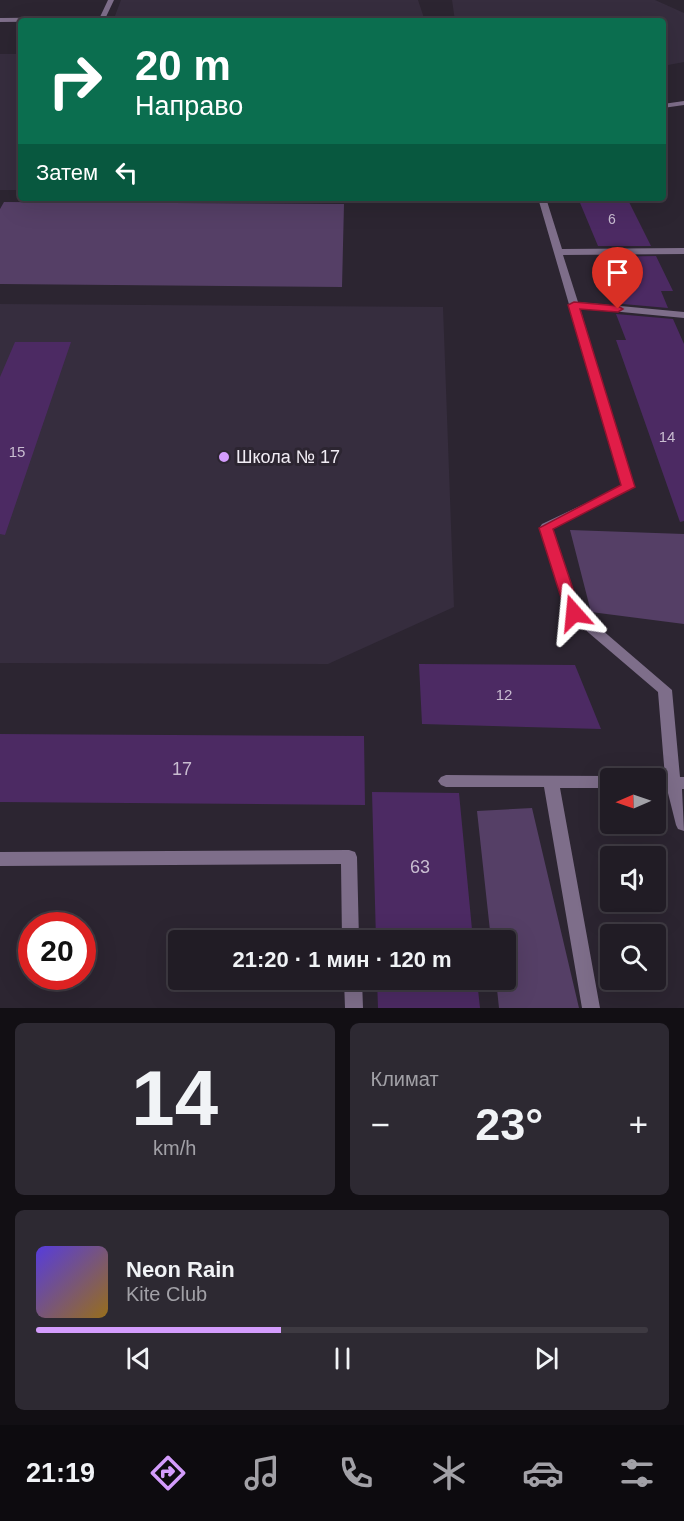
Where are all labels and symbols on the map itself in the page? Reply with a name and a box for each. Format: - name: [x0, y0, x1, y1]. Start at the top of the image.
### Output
- house number: 6: [608, 211, 616, 227]
- pin: [592, 247, 643, 309]
- house number: 14: [659, 428, 675, 445]
- house number: 15: [9, 443, 25, 460]
- place label: Школа № 17: [236, 447, 340, 467]
- marker: Школа № 17: [217, 450, 231, 464]
- position arrow: [542, 581, 606, 645]
- house number: 12: [496, 686, 512, 703]
- house number: 17: [172, 759, 192, 779]
- north arrow: [600, 768, 666, 834]
- house number: 63: [410, 857, 430, 877]
- speed limit sign: 20: [18, 912, 96, 990]

